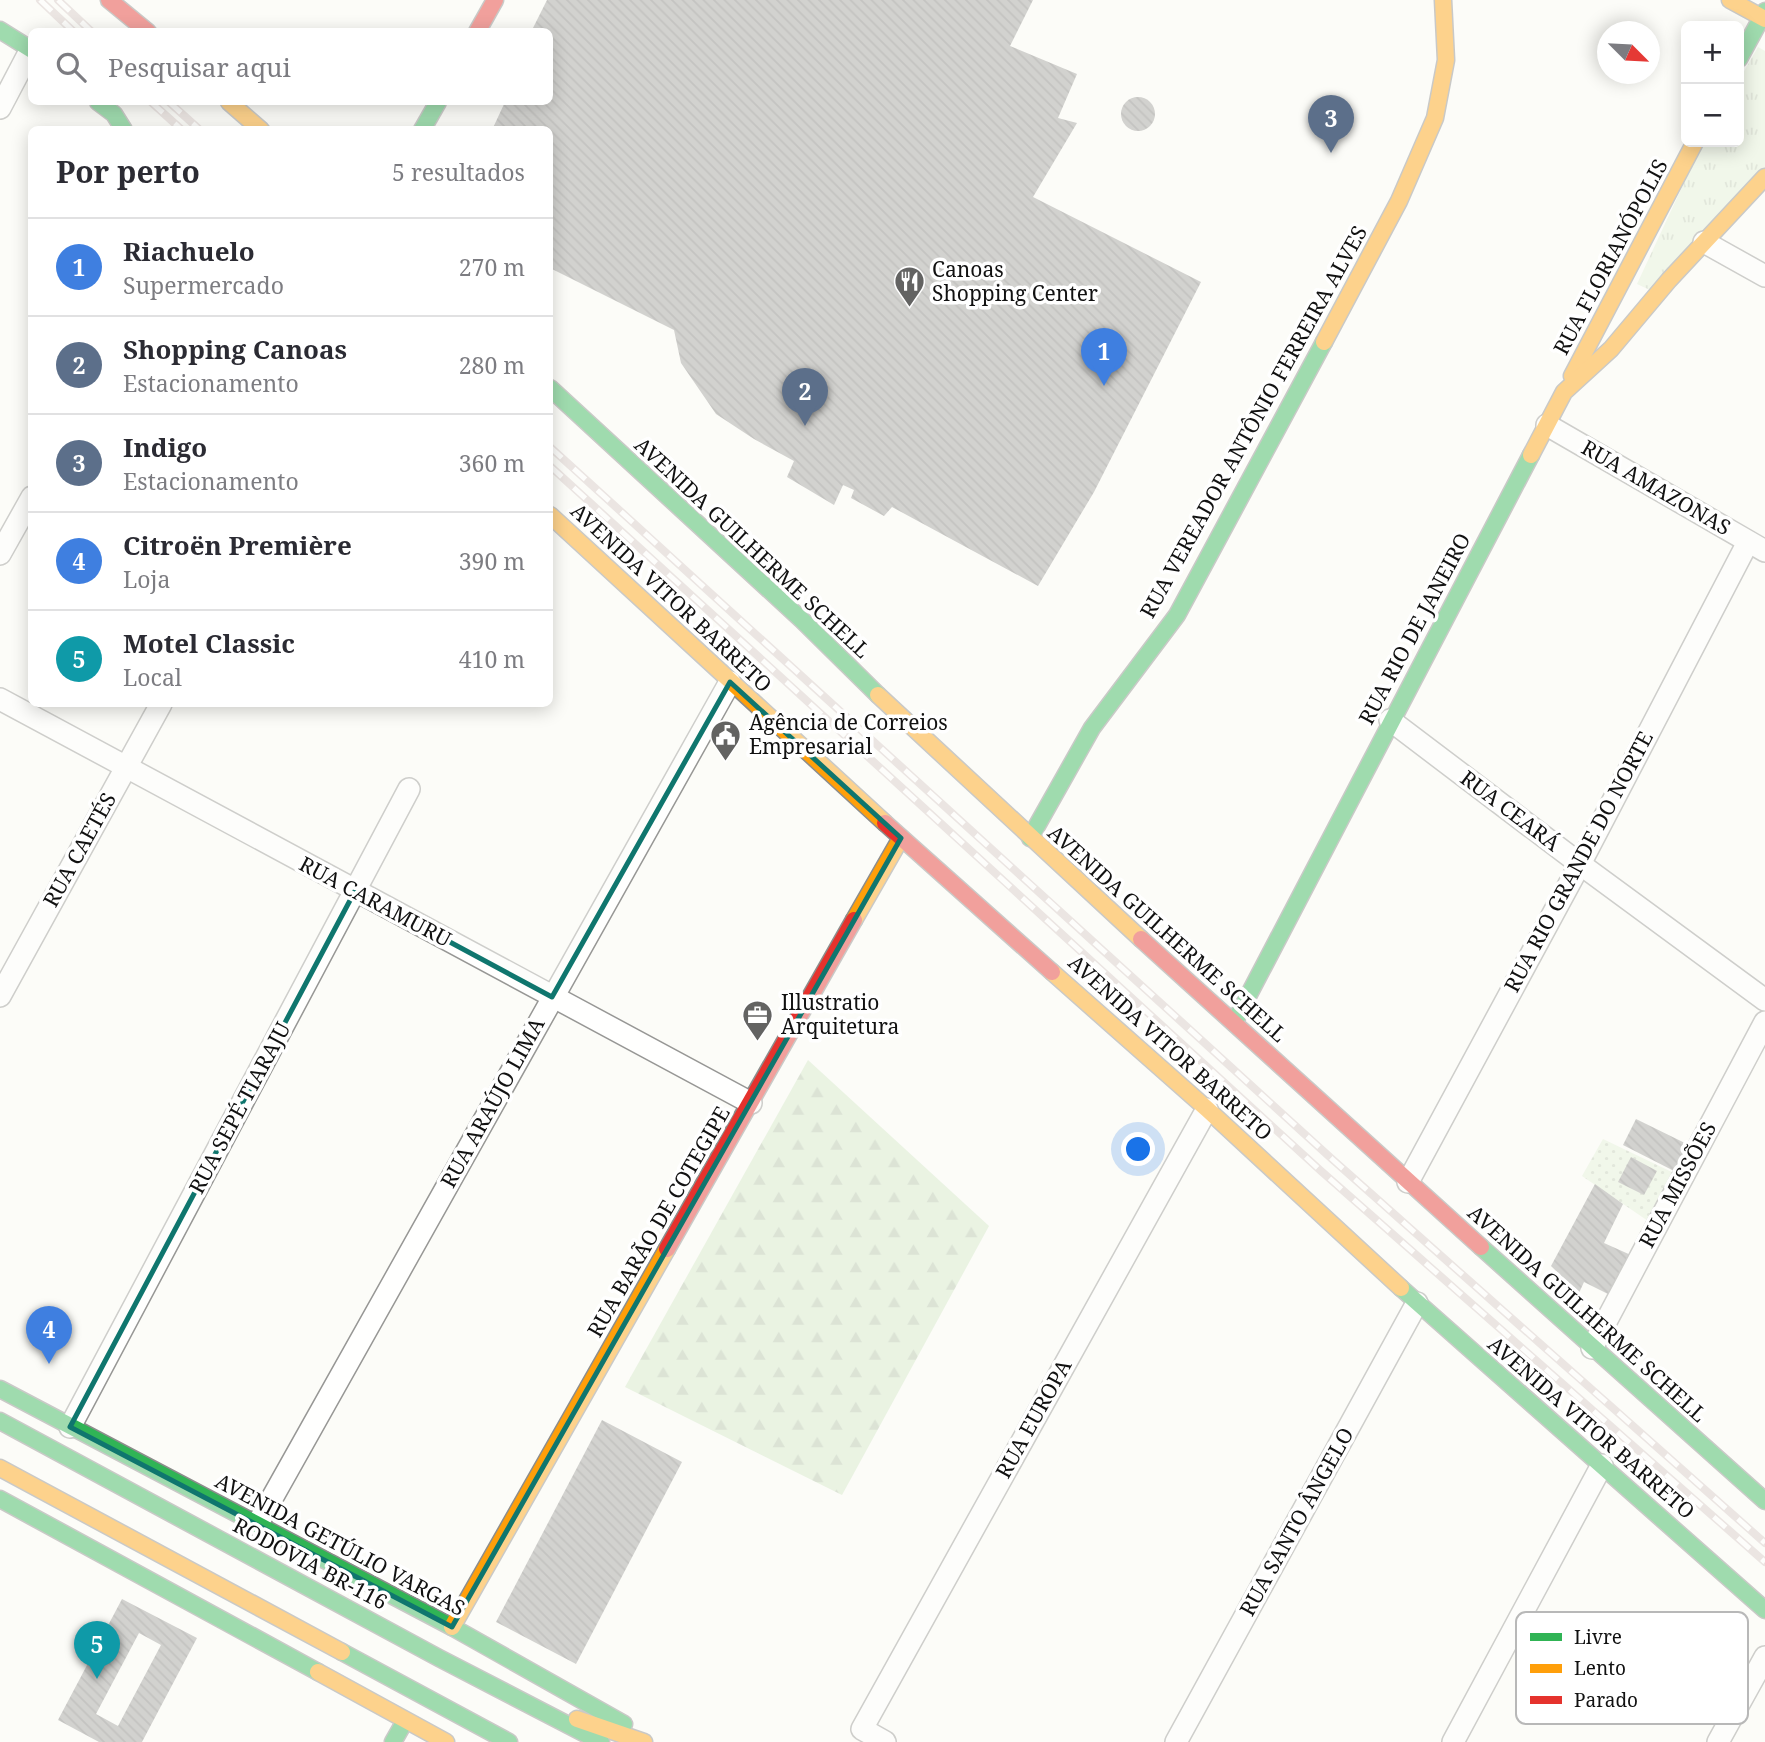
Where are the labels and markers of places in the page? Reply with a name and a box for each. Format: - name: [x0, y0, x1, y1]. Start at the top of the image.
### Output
- pin: 3: [1308, 95, 1354, 153]
- place label: Canoas Shopping Center: [932, 255, 1098, 307]
- restaurant icon: Canoas Shopping Center: [892, 265, 926, 309]
- pin: 1: [1081, 328, 1127, 386]
- pin: 2: [782, 368, 828, 426]
- place label: Agência de Correios Empresarial: [749, 708, 948, 760]
- public building icon: Agência de Correios Empresarial: [709, 718, 743, 762]
- place label: Illustratio Arquitetura: [781, 988, 899, 1040]
- office icon: Illustratio Arquitetura: [741, 998, 775, 1042]
- pin: 4: [26, 1306, 72, 1364]
- pin: 5: [74, 1621, 120, 1679]

